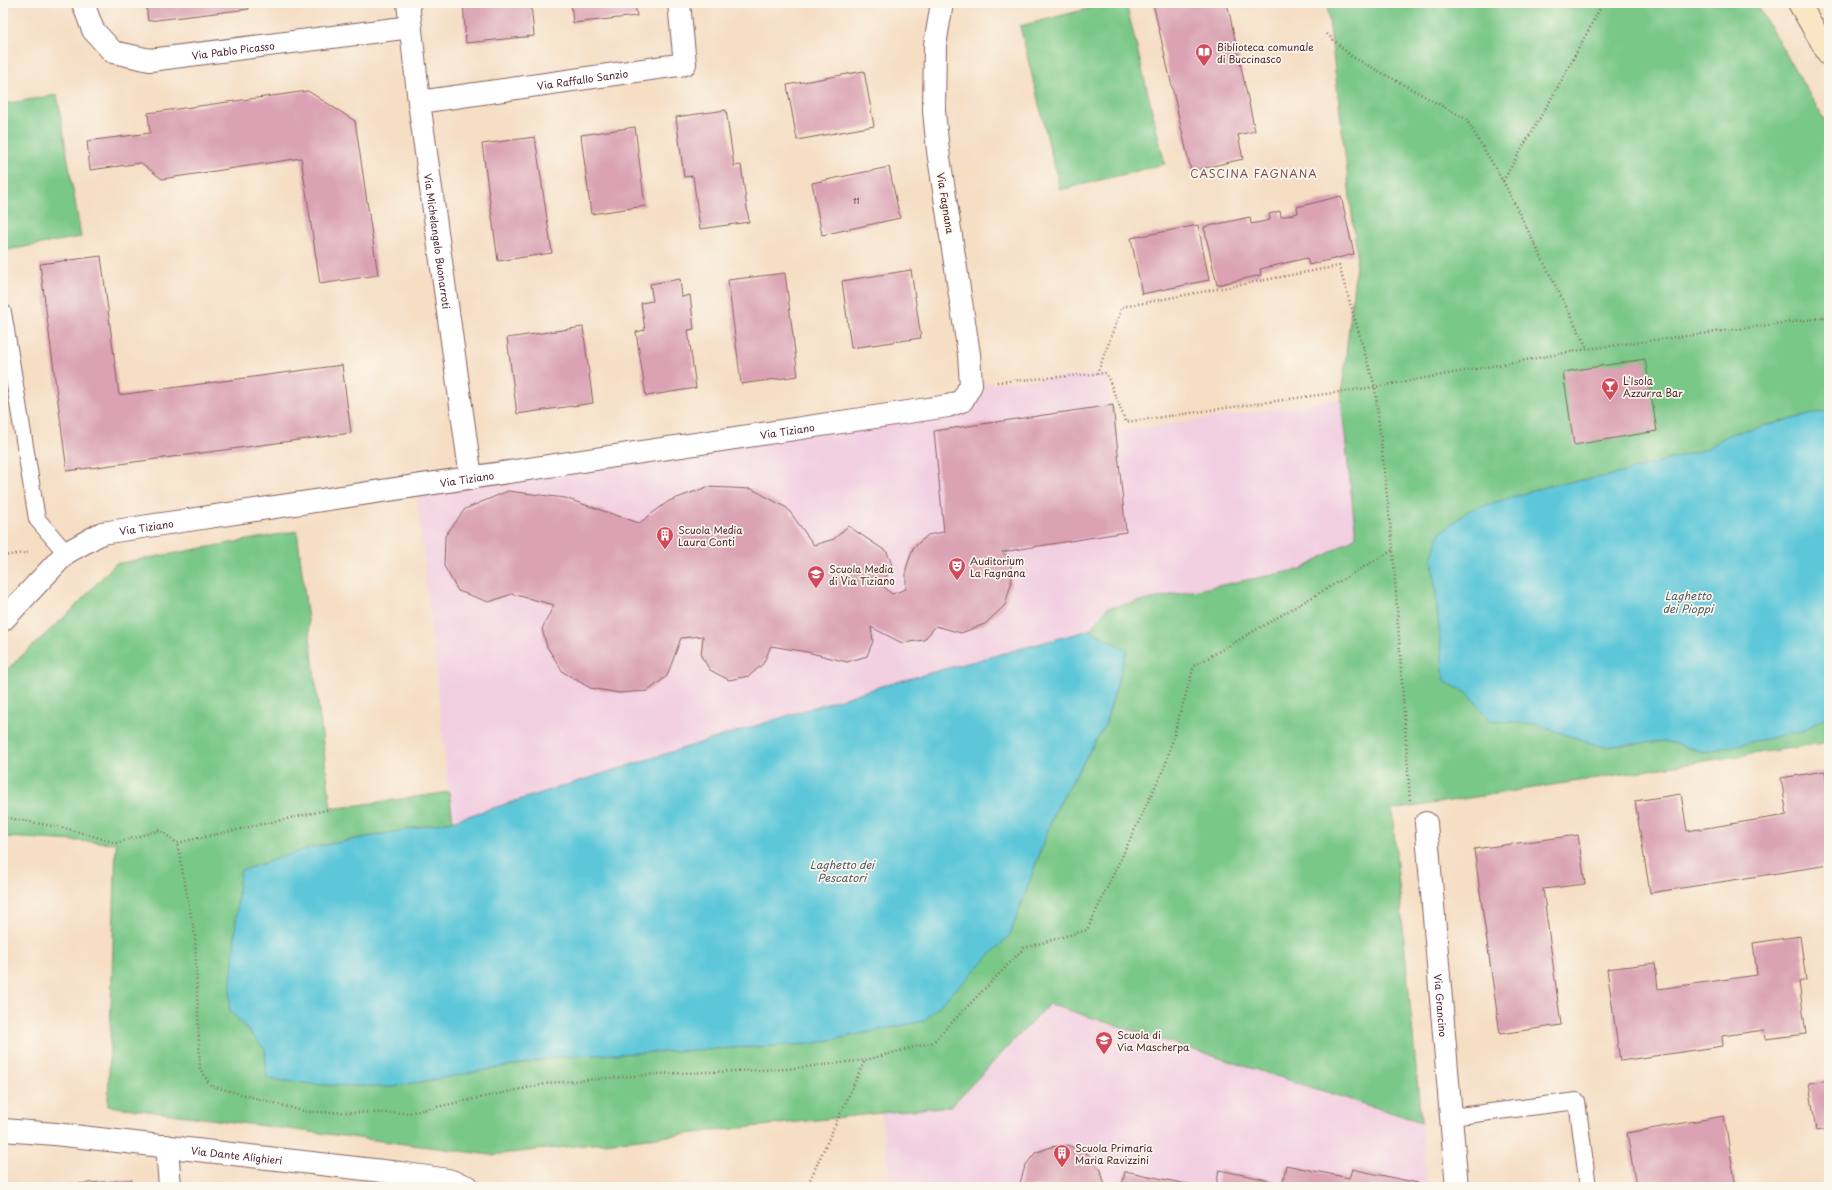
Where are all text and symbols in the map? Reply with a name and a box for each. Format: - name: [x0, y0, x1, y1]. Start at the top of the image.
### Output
- street label: Via Pablo Picasso: [191, 37, 276, 62]
- place label: Biblioteca comunale di Buccinasco: [1217, 39, 1314, 66]
- library icon: Biblioteca comunale di Buccinasco: [1194, 42, 1214, 67]
- street label: Via Raffallo Sanzio: [536, 65, 629, 93]
- district label: CASCINA FAGNANA: [1190, 165, 1318, 182]
- street label: Via Fagnana: [934, 171, 958, 235]
- street label: Via Michelangelo Buonarroti: [421, 172, 455, 310]
- house number: 11: [853, 195, 859, 207]
- place label: L'Isola Azzurra Bar: [1623, 373, 1683, 400]
- bar icon: L'Isola Azzurra Bar: [1600, 376, 1620, 401]
- street label: Via Tiziano: [759, 419, 816, 442]
- street label: Via Tiziano: [439, 467, 495, 490]
- street label: Via Tiziano: [118, 515, 175, 538]
- place label: Scuola Media Laura Conti: [678, 522, 743, 549]
- building icon: Scuola Media Laura Conti: [655, 525, 675, 550]
- place label: Auditorium La Fagnana: [970, 553, 1026, 580]
- theatre icon: Auditorium La Fagnana: [947, 556, 967, 581]
- place label: Scuola Media di Via Tiziano: [829, 561, 895, 588]
- school or university icon: Scuola Media di Via Tiziano: [806, 564, 826, 589]
- water label: Laghetto dei Pioppi: [1663, 587, 1715, 617]
- water label: Laghetto dei Pescatori: [810, 856, 876, 886]
- street label: Via Grancino: [1431, 973, 1452, 1038]
- place label: Scuola di Via Mascherpa: [1117, 1027, 1190, 1054]
- school or university icon: Scuola di Via Mascherpa: [1094, 1030, 1114, 1055]
- place label: Scuola Primaria Maria Ravizzini: [1075, 1140, 1153, 1167]
- street label: Via Dante Alighieri: [190, 1142, 283, 1167]
- building icon: Scuola Primaria Maria Ravizzini: [1052, 1143, 1072, 1168]

